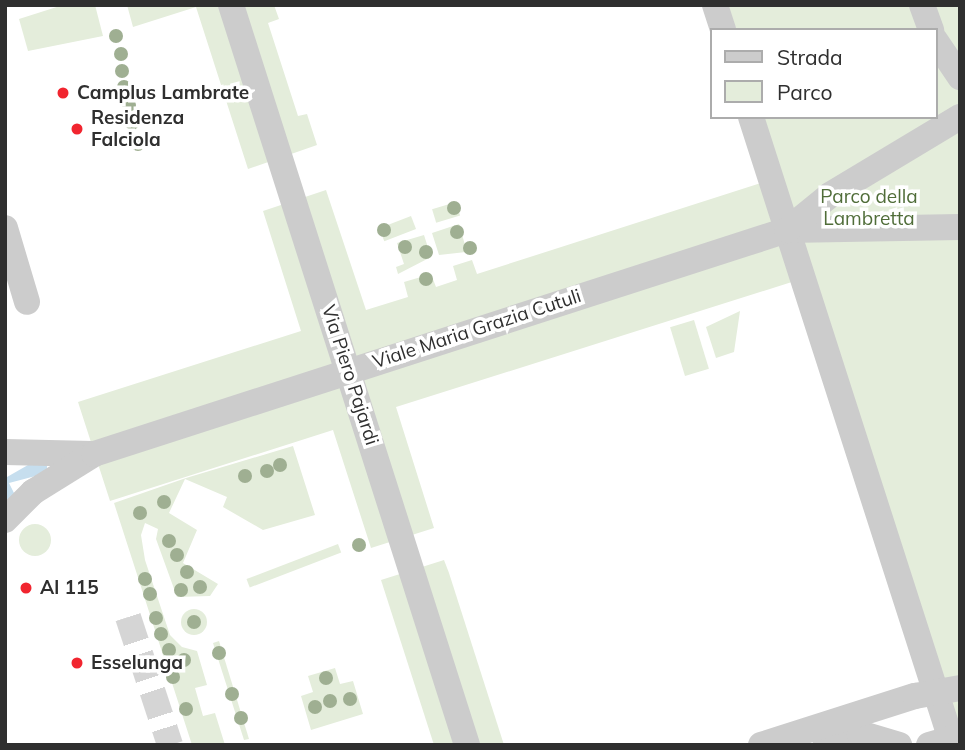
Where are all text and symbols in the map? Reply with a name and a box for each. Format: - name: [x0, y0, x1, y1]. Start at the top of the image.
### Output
- legend: [710, 28, 937, 119]
- text: Strada: [777, 44, 843, 70]
- text: Parco: [777, 79, 832, 105]
- place label: Camplus Lambrate: [77, 82, 249, 104]
- marker: Camplus Lambrate: [55, 85, 71, 101]
- place label: Residenza Falciola: [91, 107, 184, 151]
- marker: Residenza Falciola: [69, 121, 85, 137]
- park label: Parco della Lambretta: [820, 186, 918, 230]
- street label: Viale Maria Grazia Cutuli: [370, 285, 584, 373]
- street label: Via Piero Pajardi: [317, 302, 383, 448]
- place label: Al 115: [40, 577, 99, 599]
- marker: Al 115: [18, 580, 34, 596]
- place label: Esselunga: [91, 652, 183, 674]
- marker: Esselunga: [69, 655, 85, 671]

